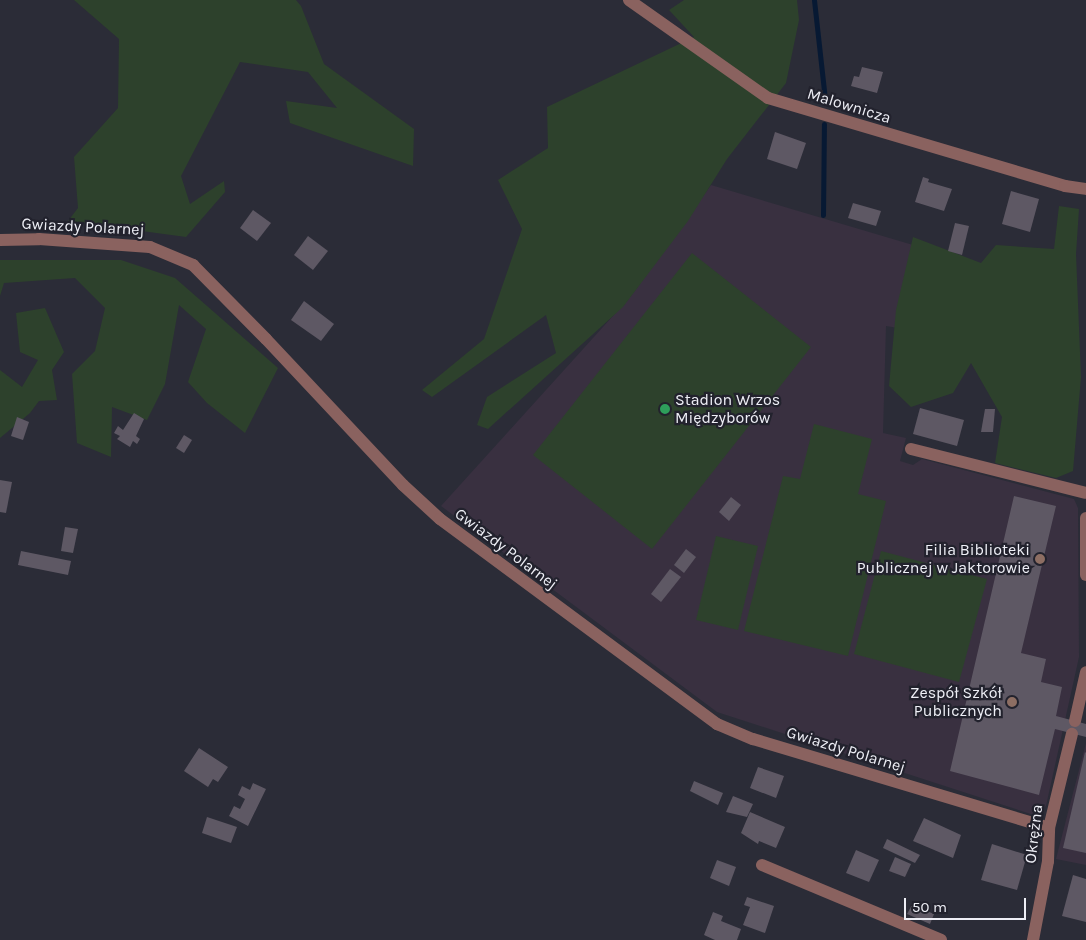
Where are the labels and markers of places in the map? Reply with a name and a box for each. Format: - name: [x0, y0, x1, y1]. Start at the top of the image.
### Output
- place label: Stadion Wrzos Międzyborów: [675, 390, 780, 428]
- marker: Stadion Wrzos Międzyborów: [659, 403, 671, 415]
- place label: Filia Biblioteki Publicznej w Jaktorowie: [857, 540, 1030, 578]
- marker: Filia Biblioteki Publicznej w Jaktorowie: [1034, 553, 1046, 565]
- place label: Zespół Szkół Publicznych: [910, 683, 1002, 721]
- marker: Zespół Szkół Publicznych: [1006, 696, 1018, 708]

